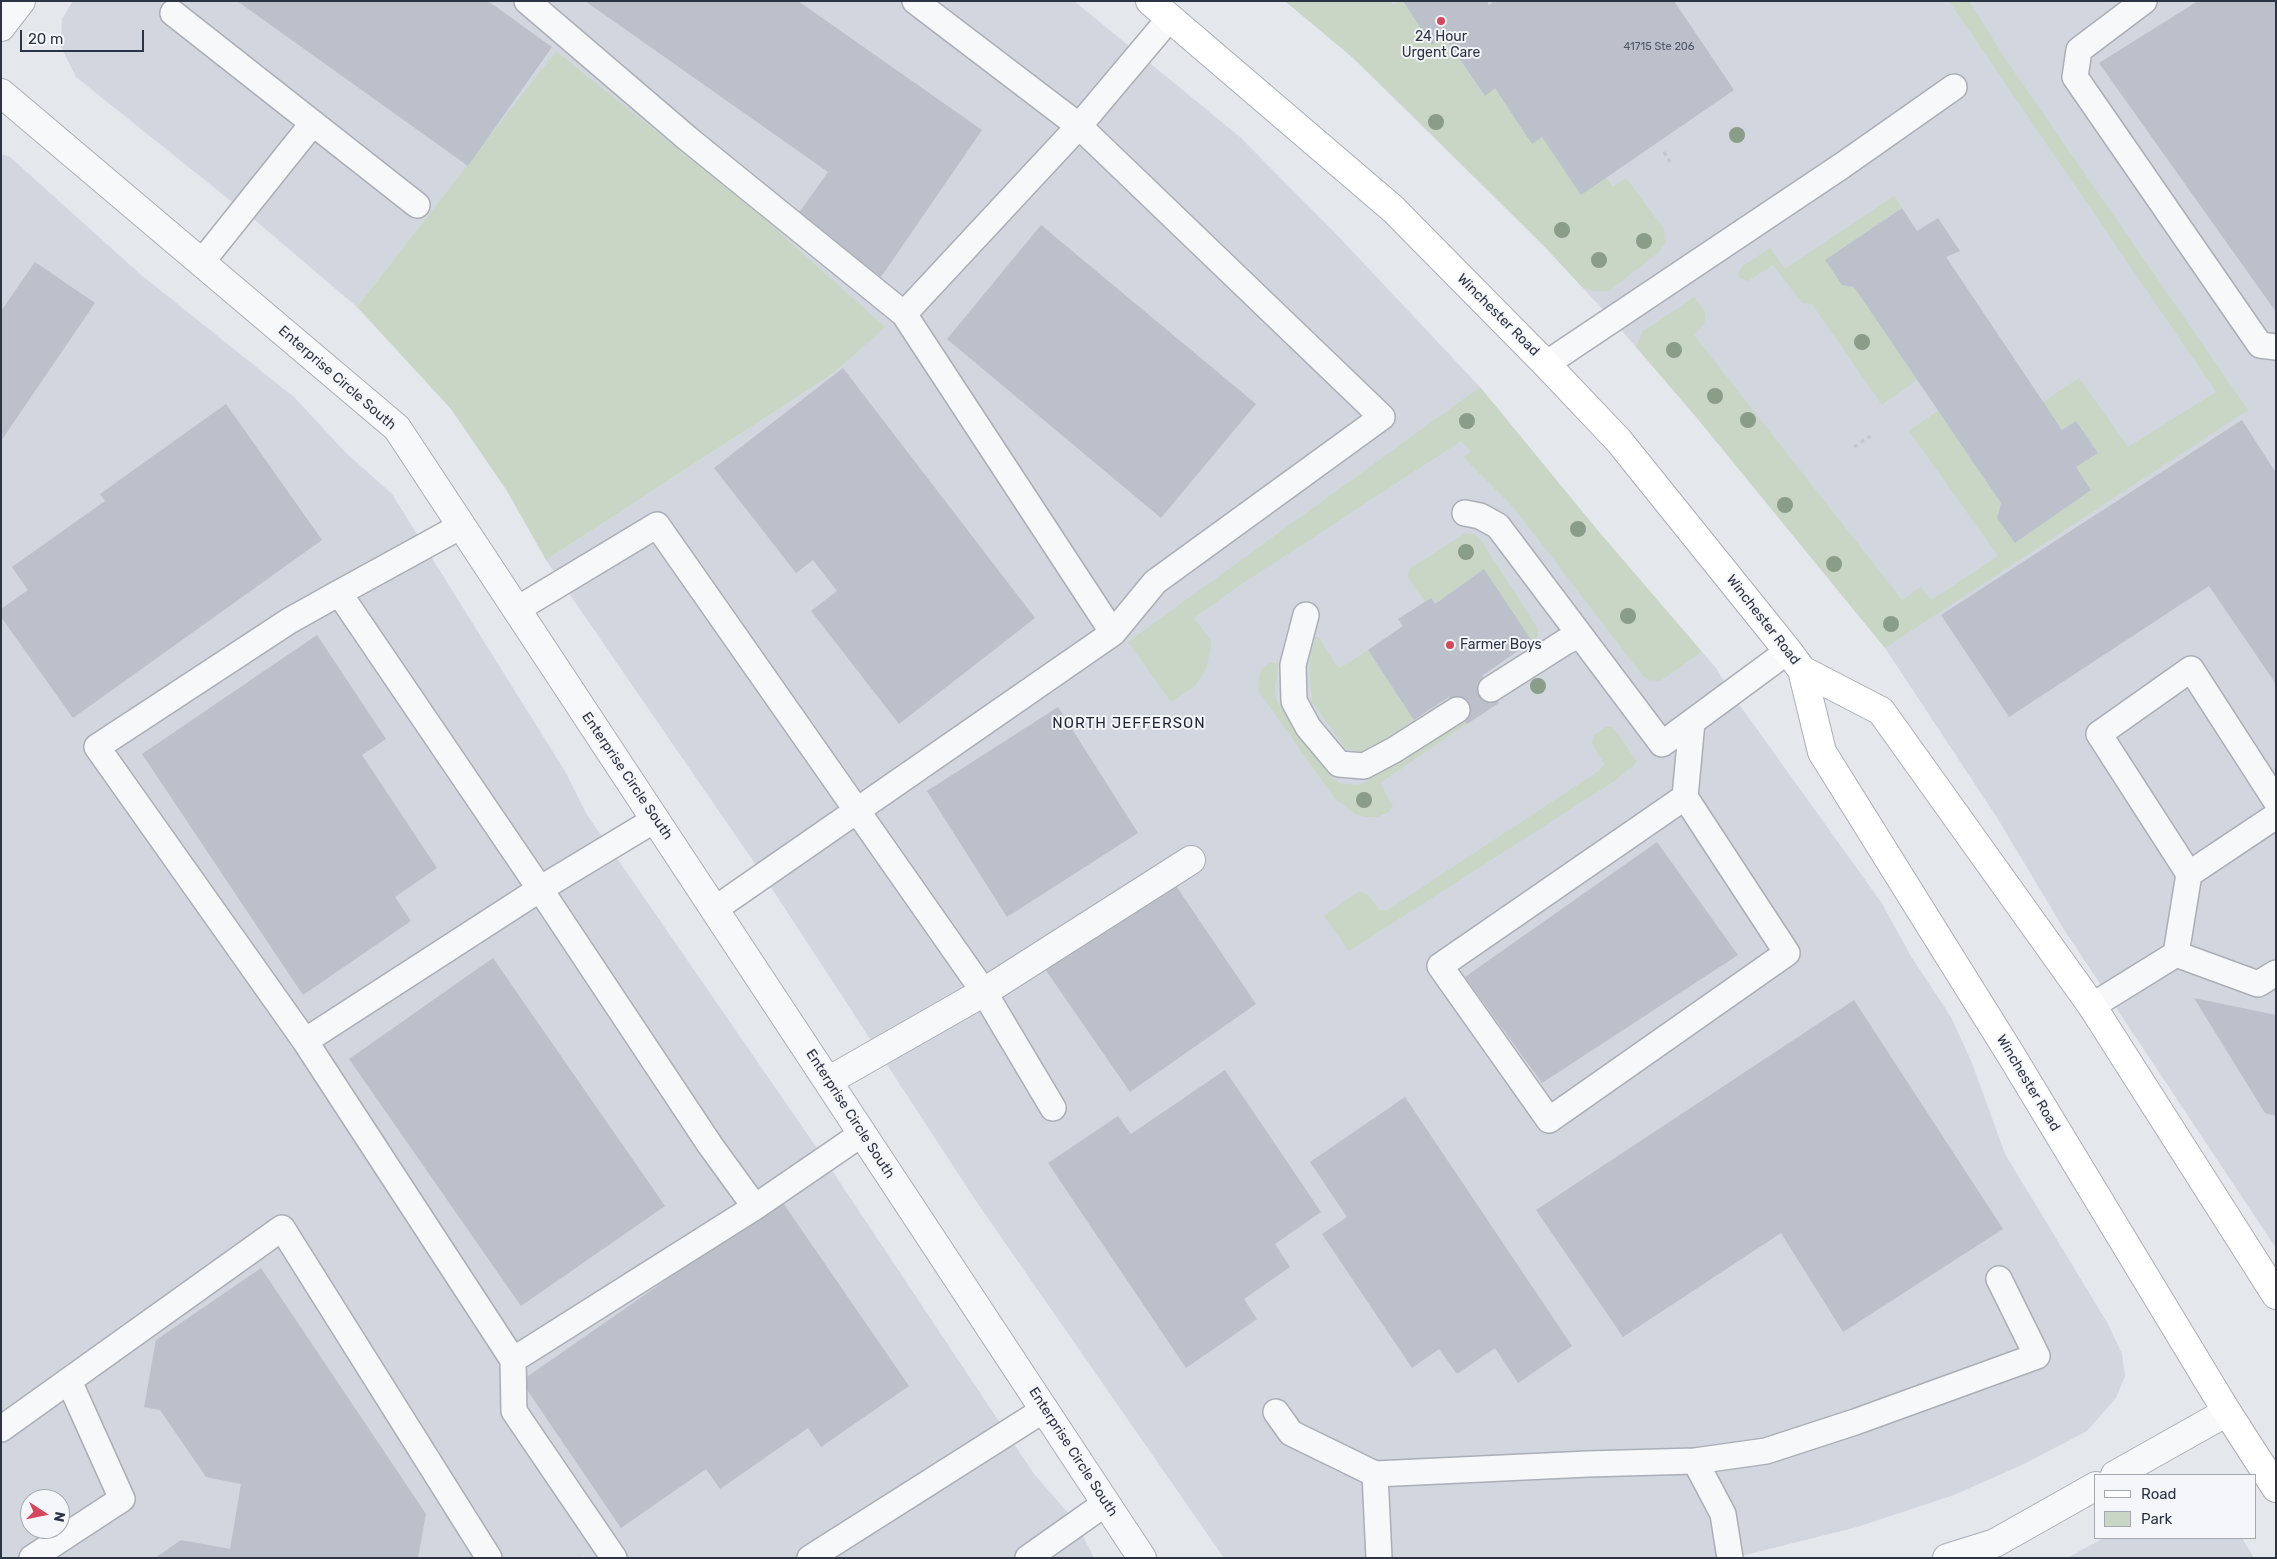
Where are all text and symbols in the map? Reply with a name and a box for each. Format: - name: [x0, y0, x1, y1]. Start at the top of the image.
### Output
- marker: 24 Hour Urgent Care: [1435, 15, 1447, 27]
- scale bar: [22, 20, 146, 52]
- place label: 24 Hour Urgent Care: [1402, 29, 1480, 62]
- text: 20 m: [28, 30, 63, 48]
- house number: 41715 Ste 206: [1624, 40, 1694, 54]
- street label: Winchester Road: [1453, 270, 1543, 360]
- street label: Enterprise Circle South: [275, 322, 399, 434]
- street label: Winchester Road: [1723, 572, 1803, 668]
- place label: Farmer Boys: [1460, 637, 1542, 653]
- marker: Farmer Boys: [1444, 639, 1456, 651]
- street label: Enterprise Circle South: [578, 709, 676, 843]
- district label: NORTH JEFFERSON: [1050, 715, 1208, 733]
- street label: Winchester Road: [1993, 1032, 2063, 1134]
- street label: Enterprise Circle South: [802, 1046, 898, 1182]
- street label: Enterprise Circle South: [1025, 1384, 1121, 1520]
- legend: [2094, 1474, 2257, 1539]
- text: Road: [2141, 1485, 2177, 1503]
- north arrow: [20, 1489, 70, 1539]
- text: N: [50, 1510, 69, 1523]
- text: Park: [2141, 1510, 2172, 1528]

